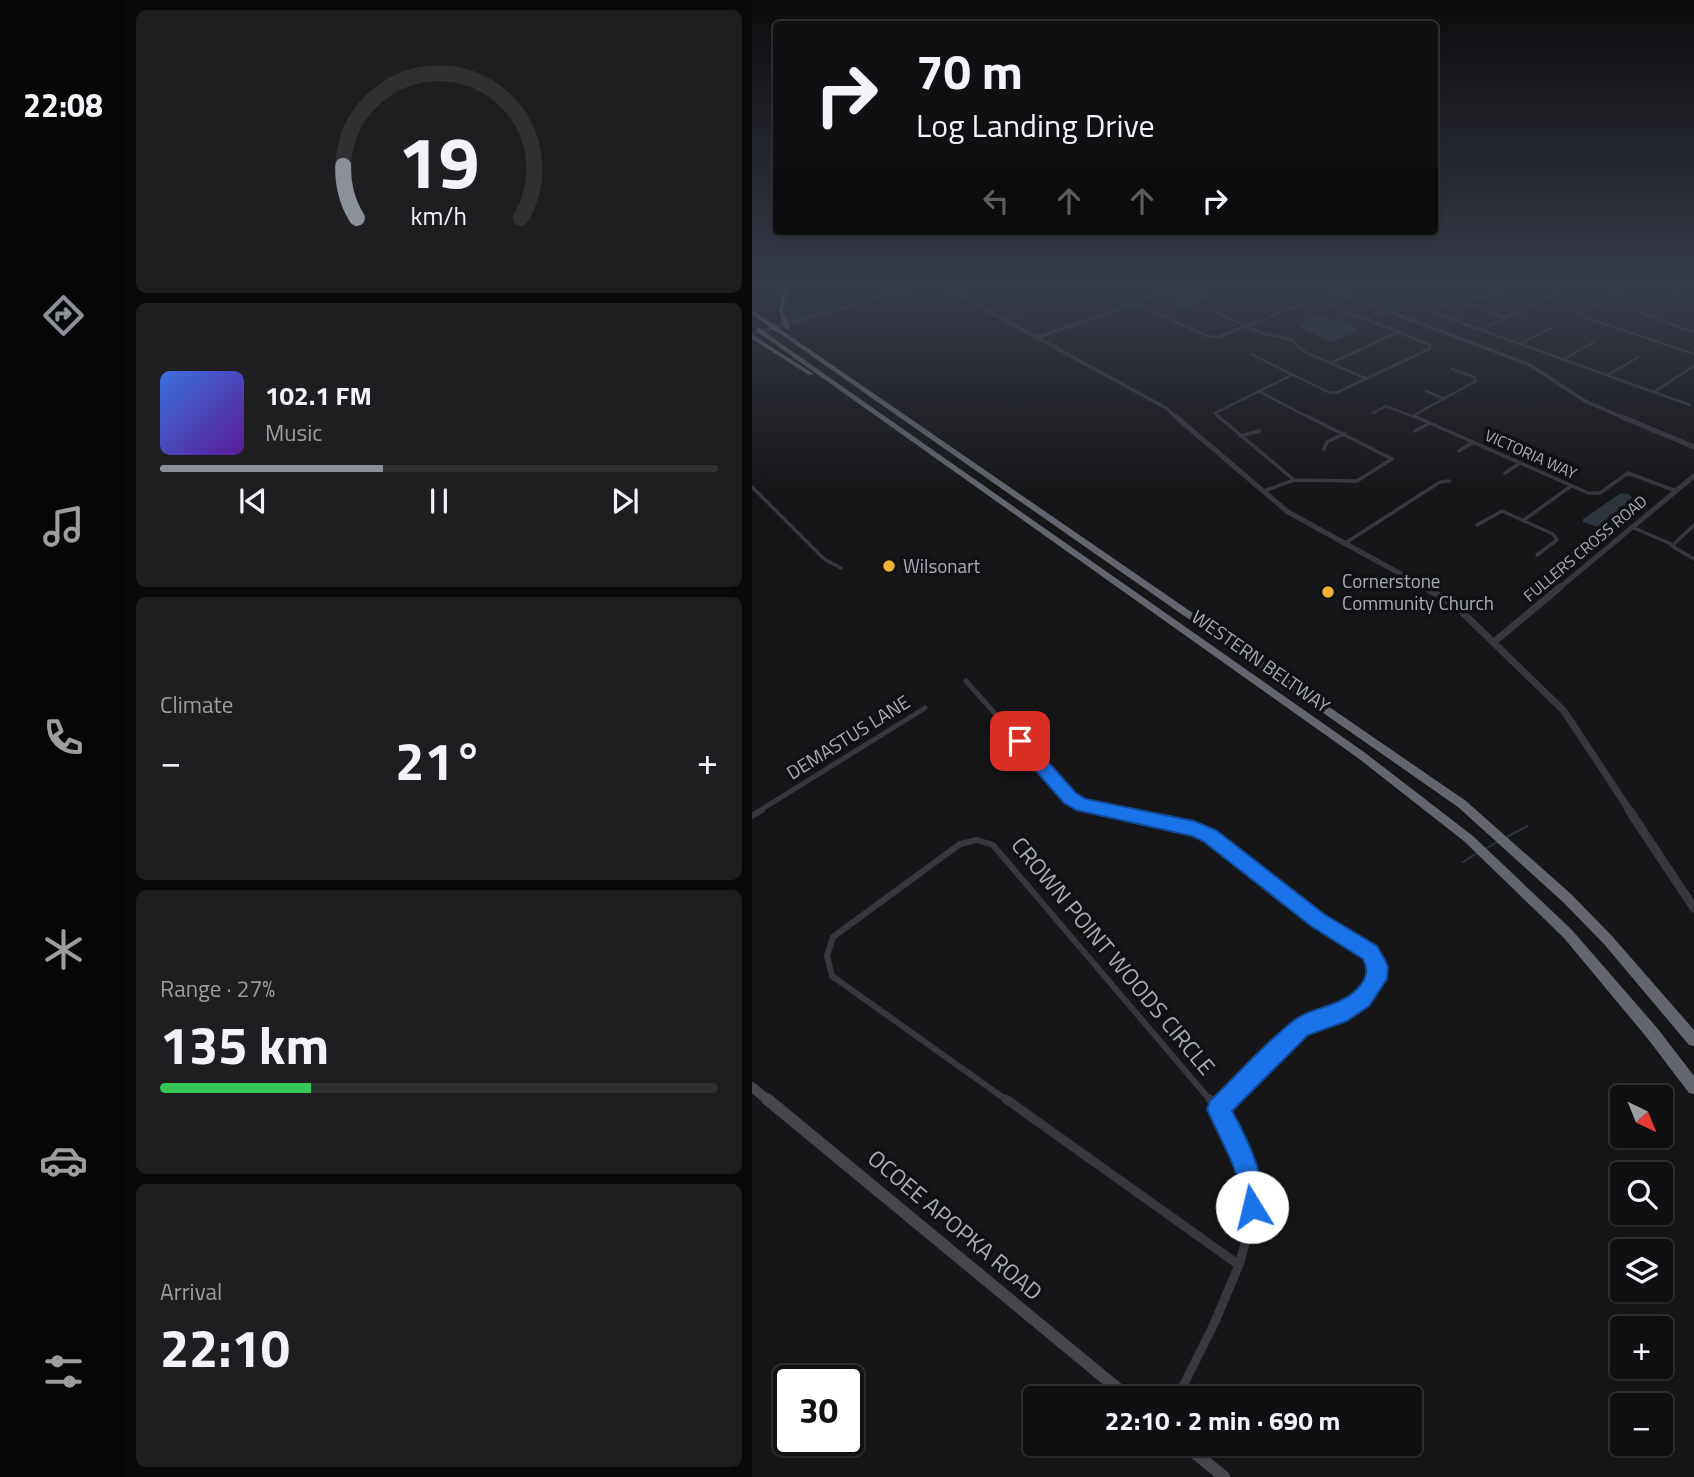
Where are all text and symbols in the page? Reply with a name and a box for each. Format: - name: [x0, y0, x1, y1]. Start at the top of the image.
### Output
- text: 70 m: [916, 33, 1023, 108]
- icon: right: [801, 49, 892, 140]
- text: 22:08: [23, 81, 103, 129]
- text: Log Landing Drive: [916, 101, 1155, 149]
- text: 19: [398, 106, 480, 216]
- icon: left: [977, 182, 1015, 220]
- icon: ahead: [1050, 182, 1088, 220]
- icon: ahead: [1123, 182, 1161, 220]
- icon: right: [1196, 182, 1234, 220]
- text: km/h: [411, 197, 467, 235]
- icon: directions: [39, 291, 88, 340]
- text: 102.1 FM: [265, 376, 372, 415]
- text: Music: [265, 415, 322, 450]
- street label: VICTORIA WAY: [1481, 423, 1581, 485]
- icon: previous: [234, 482, 272, 520]
- icon: pause: [420, 482, 458, 520]
- icon: next: [606, 482, 644, 520]
- street label: FULLERS CROSS ROAD: [1518, 489, 1652, 607]
- icon: music: [39, 502, 88, 551]
- place label: Wilsonart: [903, 551, 981, 580]
- marker: Wilsonart: [881, 558, 897, 574]
- place label: Cornerstone Community Church: [1342, 566, 1494, 617]
- marker: Cornerstone Community Church: [1320, 584, 1336, 600]
- street label: WESTERN BELTWAY: [1186, 602, 1337, 720]
- text: Climate: [160, 687, 233, 722]
- street label: DEMASTUS LANE: [780, 687, 915, 786]
- pin: [990, 711, 1050, 771]
- icon: phone: [39, 713, 88, 762]
- text: 21°: [395, 721, 483, 800]
- icon: arrive: [1001, 722, 1039, 760]
- text: −: [160, 732, 181, 790]
- text: +: [697, 732, 718, 790]
- street label: CROWN POINT WOODS CIRCLE: [1003, 829, 1224, 1082]
- icon: climate: [39, 925, 88, 974]
- text: Range · 27%: [160, 971, 275, 1006]
- text: 135 km: [160, 1005, 329, 1084]
- north arrow: [1610, 1085, 1672, 1148]
- map controls: [1610, 1085, 1673, 1456]
- icon: car: [39, 1136, 88, 1185]
- street label: OCOEE APOPKA ROAD: [860, 1141, 1050, 1308]
- button: search: [1610, 1162, 1673, 1225]
- position arrow: [1215, 1170, 1289, 1244]
- button: layers: [1610, 1239, 1673, 1302]
- text: Arrival: [160, 1274, 222, 1309]
- text: 22:10: [160, 1308, 290, 1387]
- button: +: [1610, 1316, 1673, 1379]
- icon: filters: [39, 1347, 88, 1396]
- speed limit sign: 30: [773, 1365, 864, 1456]
- button: −: [1610, 1393, 1673, 1456]
- text: 22:10 · 2 min · 690 m: [1105, 1401, 1340, 1440]

